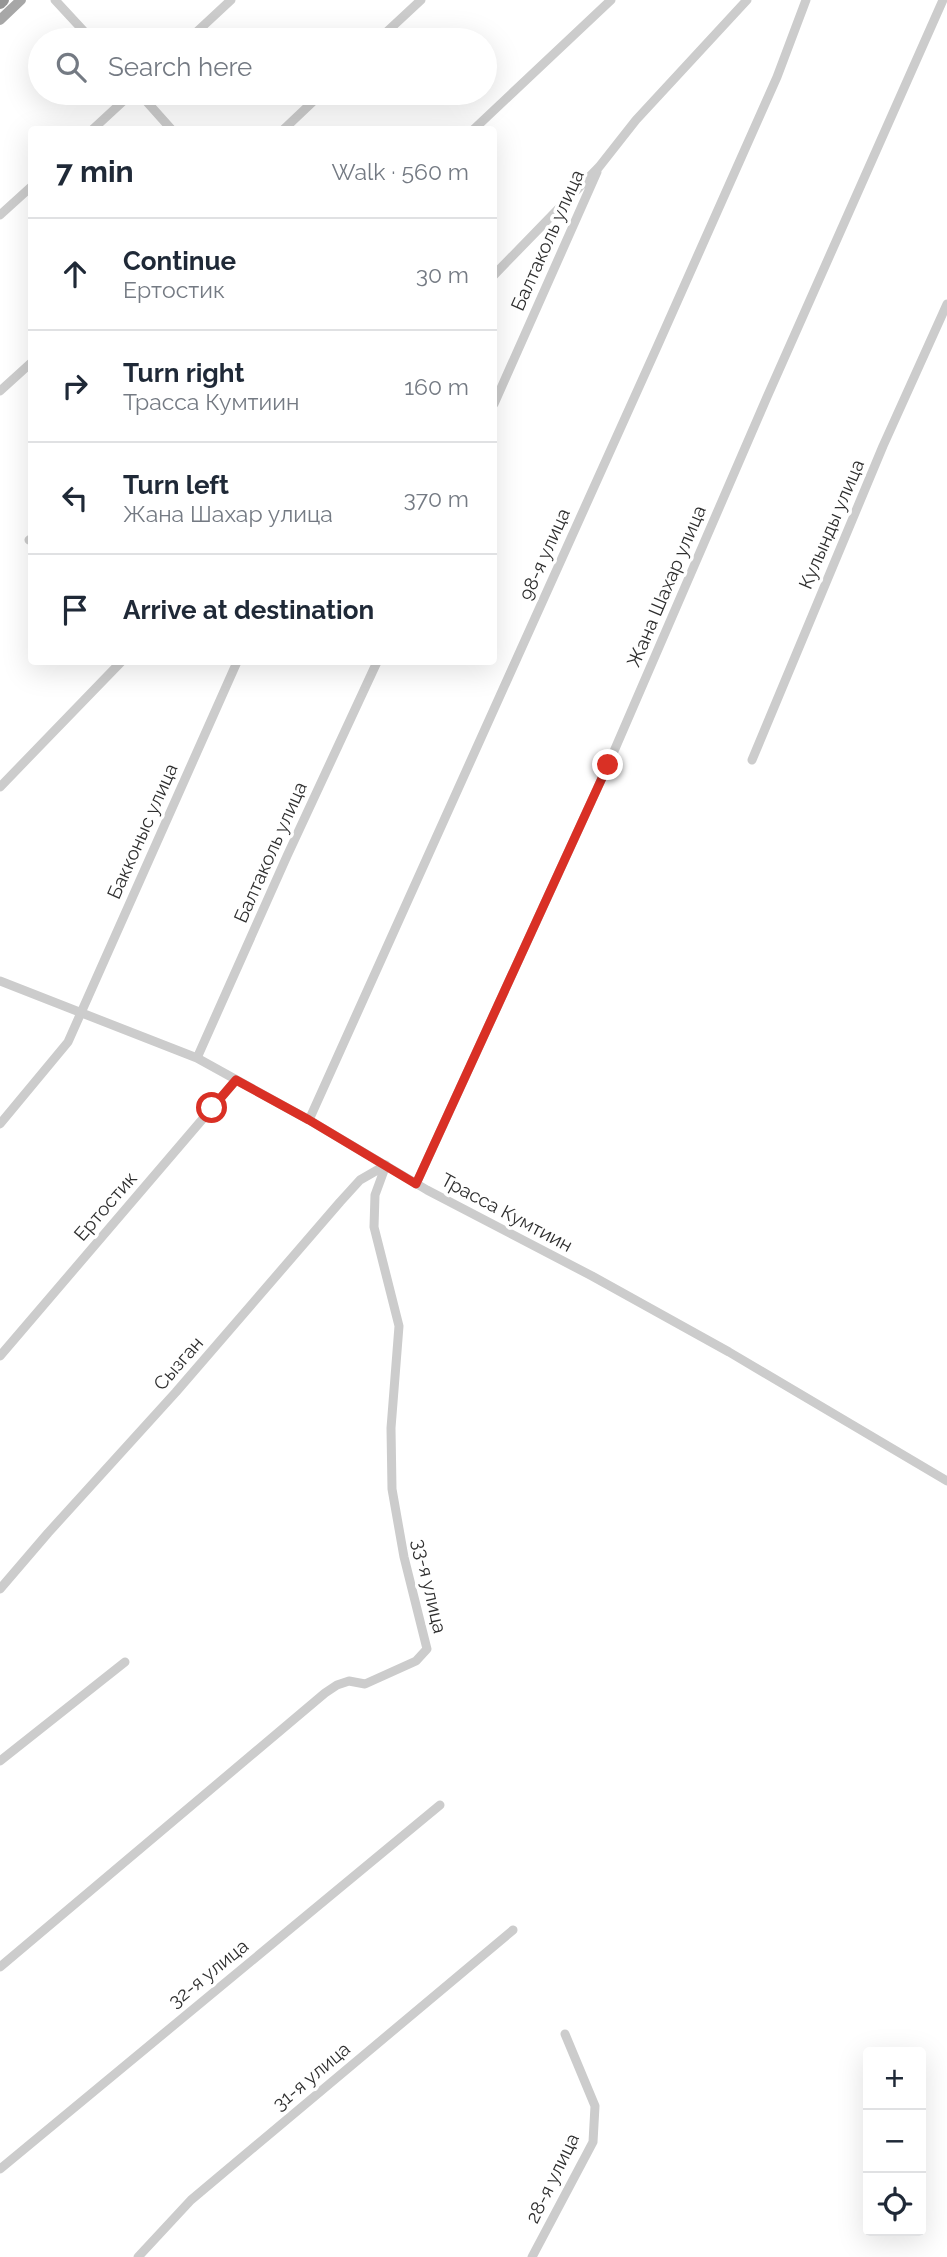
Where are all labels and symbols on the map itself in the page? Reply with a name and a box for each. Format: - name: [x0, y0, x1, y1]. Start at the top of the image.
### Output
- street label: Балтаколь улица: [506, 166, 588, 314]
- street label: Кулынды улица: [794, 456, 868, 592]
- street label: Жана Шахар улица: [622, 502, 710, 670]
- street label: 98-я улица: [514, 505, 574, 603]
- route end: [592, 749, 623, 780]
- street label: Бакконыс улица: [102, 760, 182, 902]
- street label: Балтаколь улица: [229, 778, 311, 926]
- route start: [196, 1092, 227, 1123]
- street label: Ертостик: [69, 1167, 141, 1245]
- street label: Трасса Кумтиин: [438, 1168, 576, 1256]
- street label: Сызган: [149, 1332, 207, 1394]
- street label: 33-я улица: [408, 1537, 452, 1635]
- street label: 32-я улица: [164, 1934, 252, 2012]
- street label: 31-я улица: [268, 2037, 354, 2115]
- street label: 28-я улица: [521, 2130, 583, 2226]

